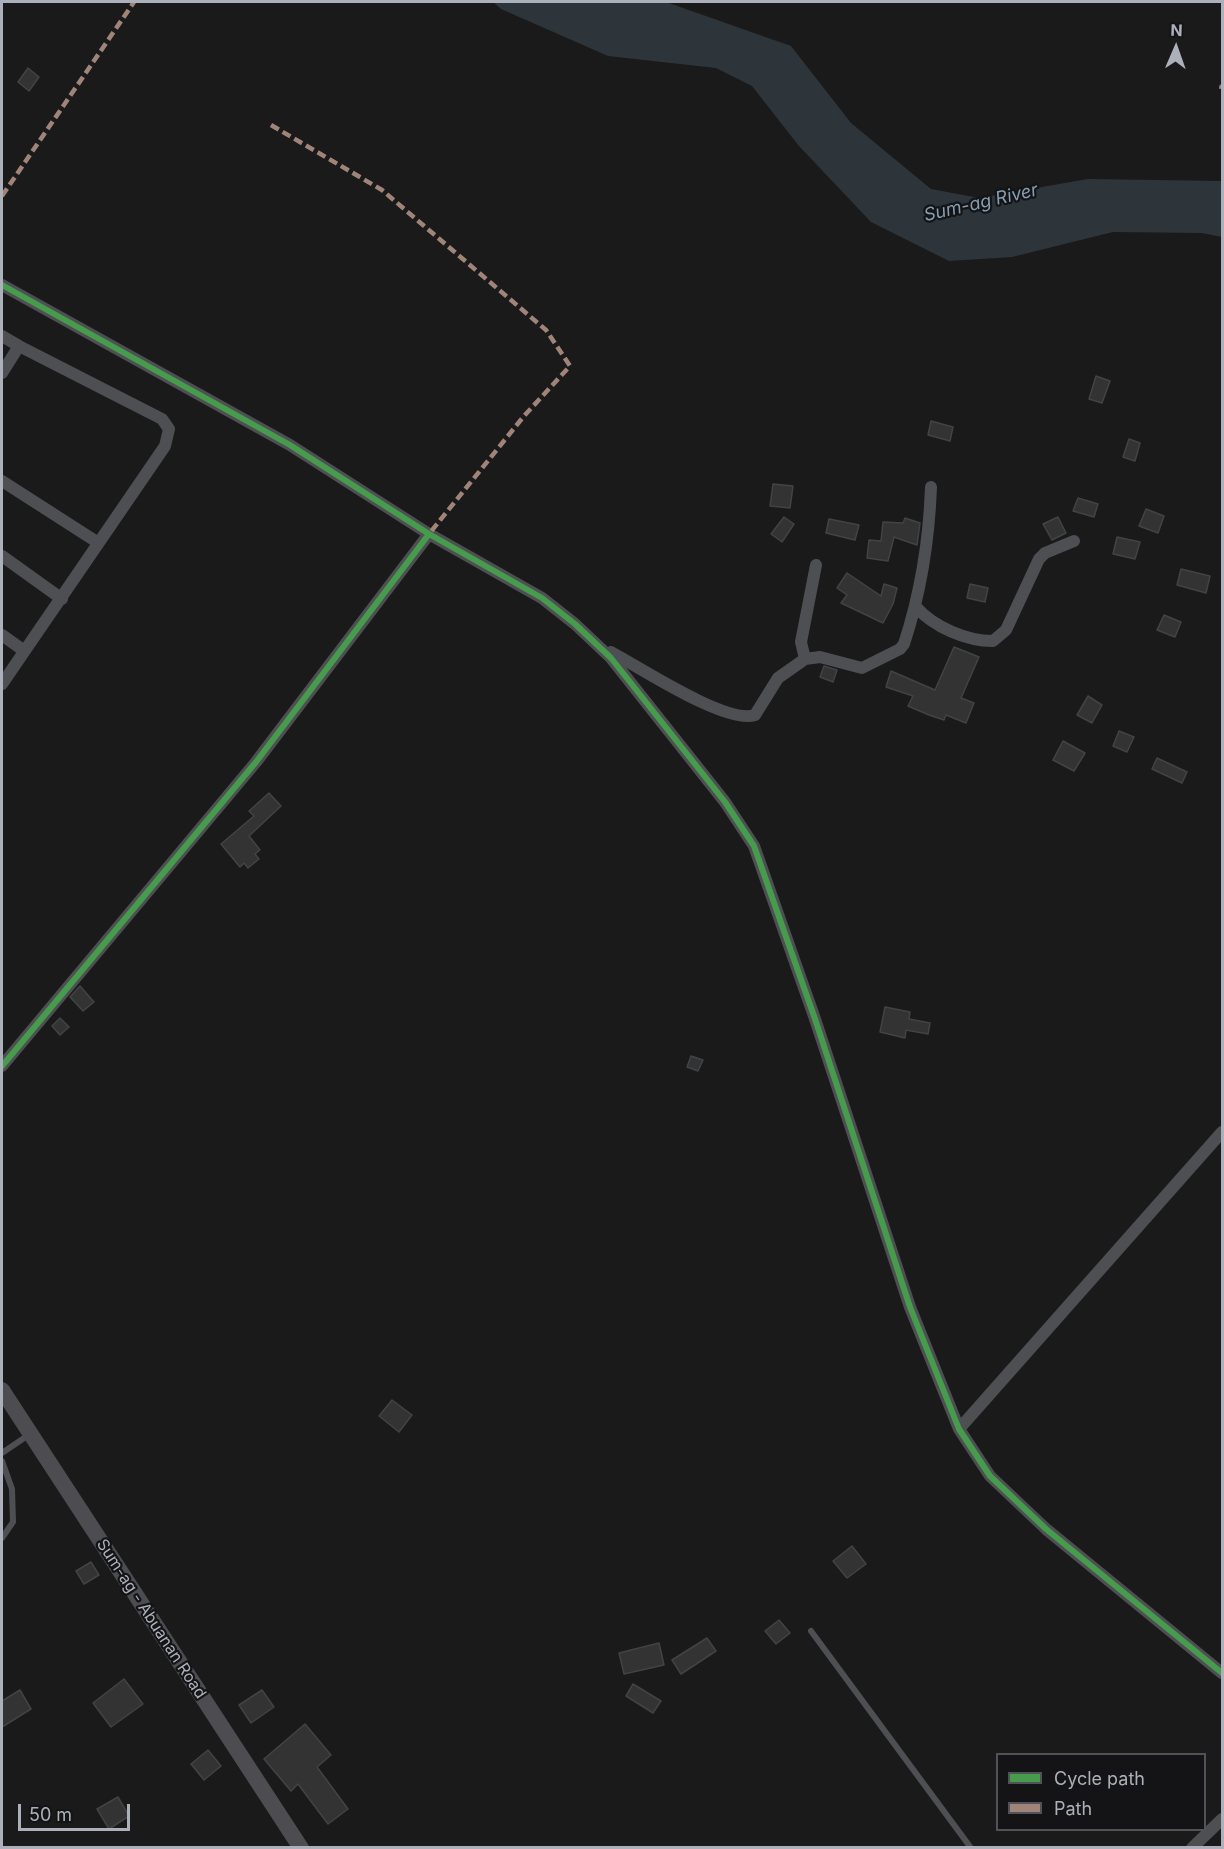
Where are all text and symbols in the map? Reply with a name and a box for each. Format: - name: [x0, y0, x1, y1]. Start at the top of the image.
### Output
- north arrow: [1146, 18, 1206, 78]
- text: N: [1170, 20, 1183, 40]
- water label: Sum-ag River: [922, 179, 1040, 227]
- street label: Sum-ag - Abuanan Road: [92, 1536, 210, 1702]
- legend: [996, 1753, 1206, 1831]
- text: Cycle path: [1054, 1768, 1145, 1789]
- scale bar: [21, 1792, 134, 1830]
- text: Path: [1054, 1798, 1092, 1819]
- text: 50 m: [29, 1804, 72, 1825]

